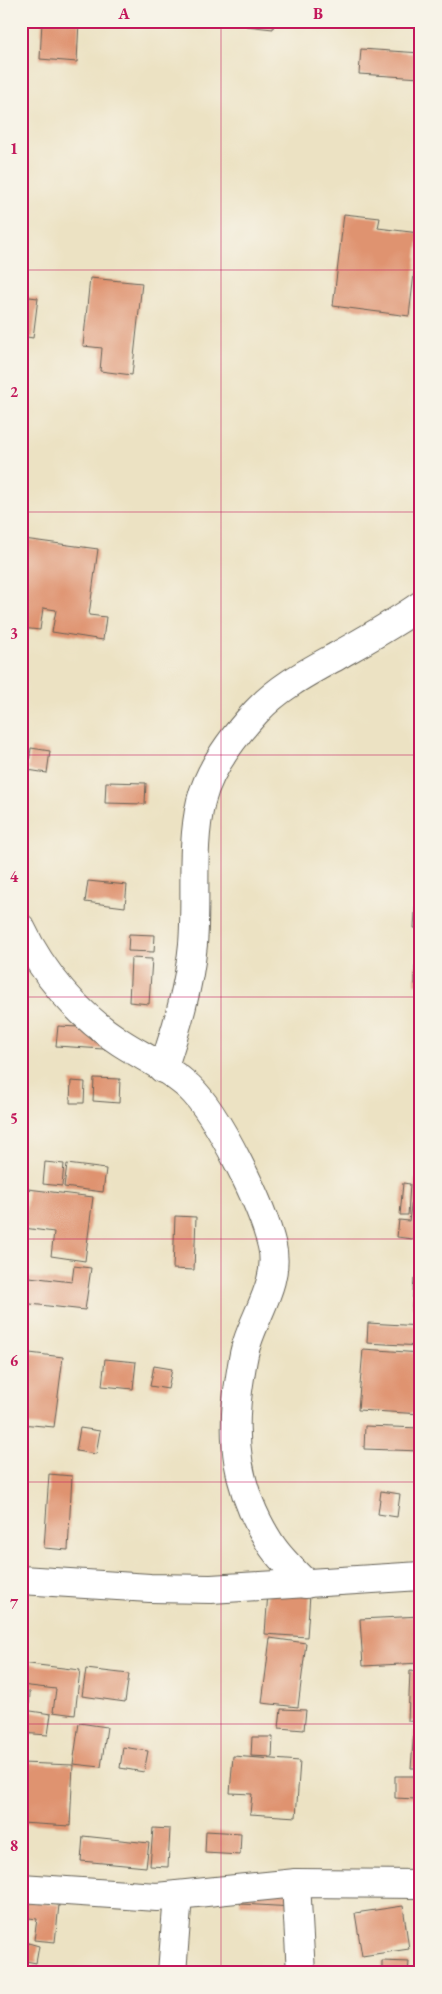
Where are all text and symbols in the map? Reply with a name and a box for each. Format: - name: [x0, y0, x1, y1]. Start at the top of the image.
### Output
- text: A: [117, 3, 130, 24]
- text: B: [313, 3, 323, 24]
- text: 1: [10, 138, 18, 159]
- text: 2: [10, 381, 19, 402]
- text: 3: [10, 623, 18, 644]
- text: 4: [10, 866, 19, 887]
- text: 5: [10, 1108, 18, 1129]
- text: 6: [10, 1350, 19, 1371]
- text: 7: [10, 1593, 19, 1614]
- text: 8: [10, 1835, 18, 1856]

